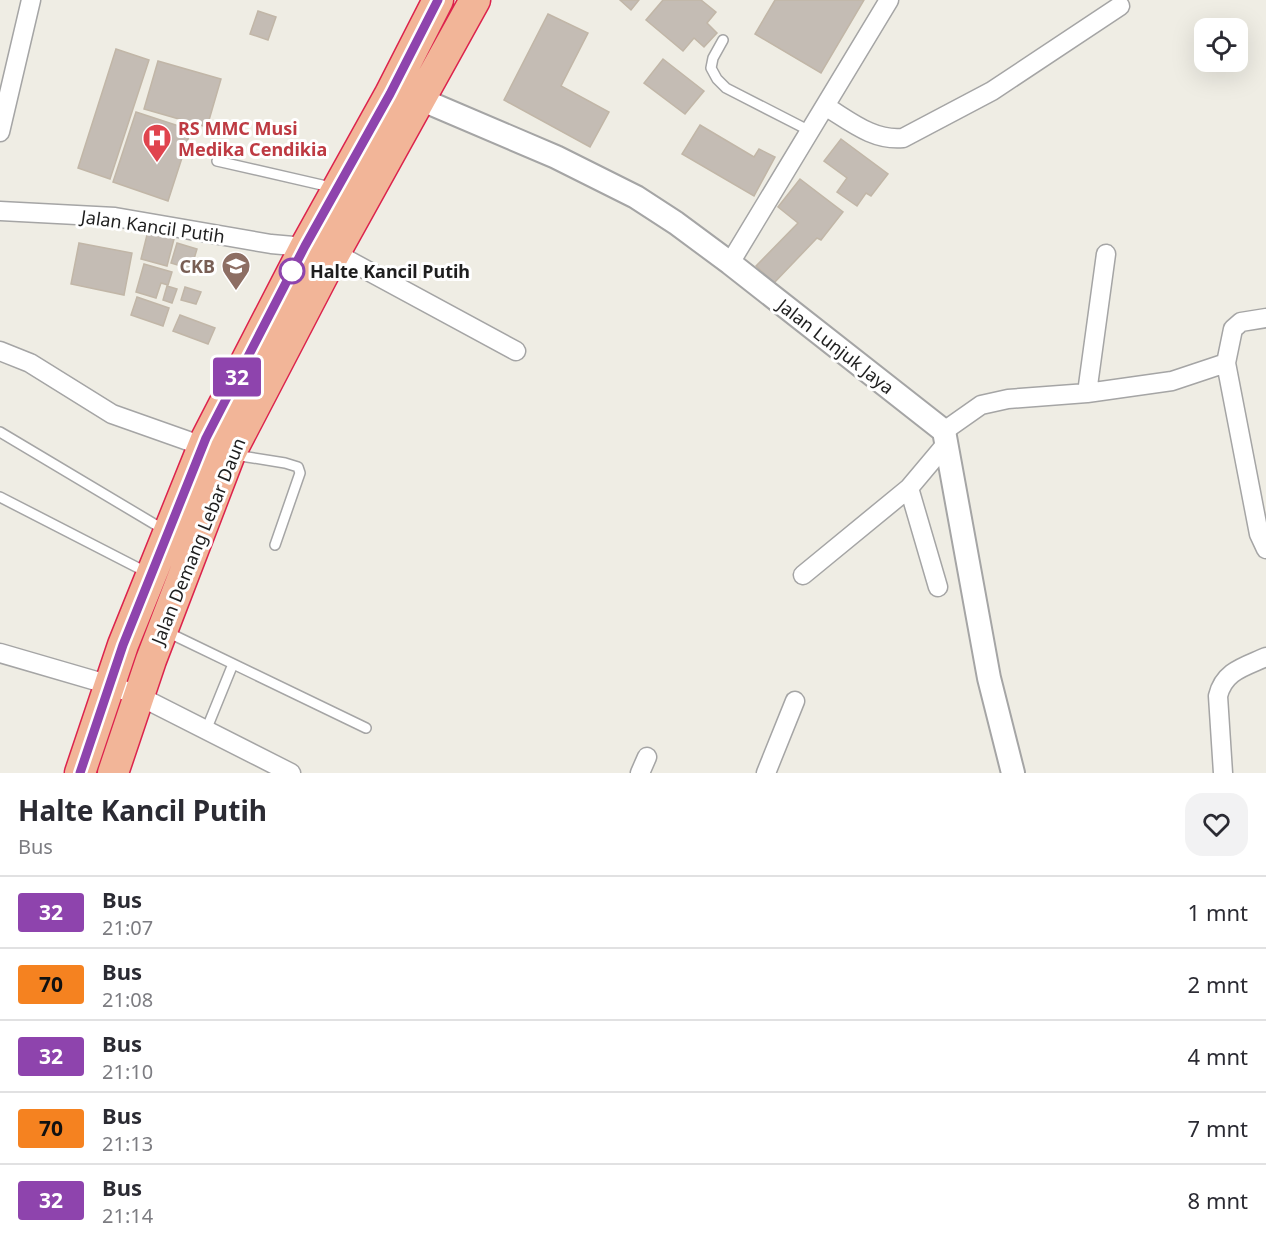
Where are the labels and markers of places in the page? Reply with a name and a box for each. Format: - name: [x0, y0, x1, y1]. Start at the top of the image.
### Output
- place label: RS MMC Musi Medika Cendikia: [178, 116, 327, 161]
- hospital icon: RS MMC Musi Medika Cendikia: [141, 122, 173, 164]
- school or university icon: CKB: [220, 250, 252, 292]
- place label: CKB: [180, 254, 215, 278]
- marker: Halte Kancil Putih: [279, 258, 305, 284]
- place label: Halte Kancil Putih: [310, 259, 470, 283]

